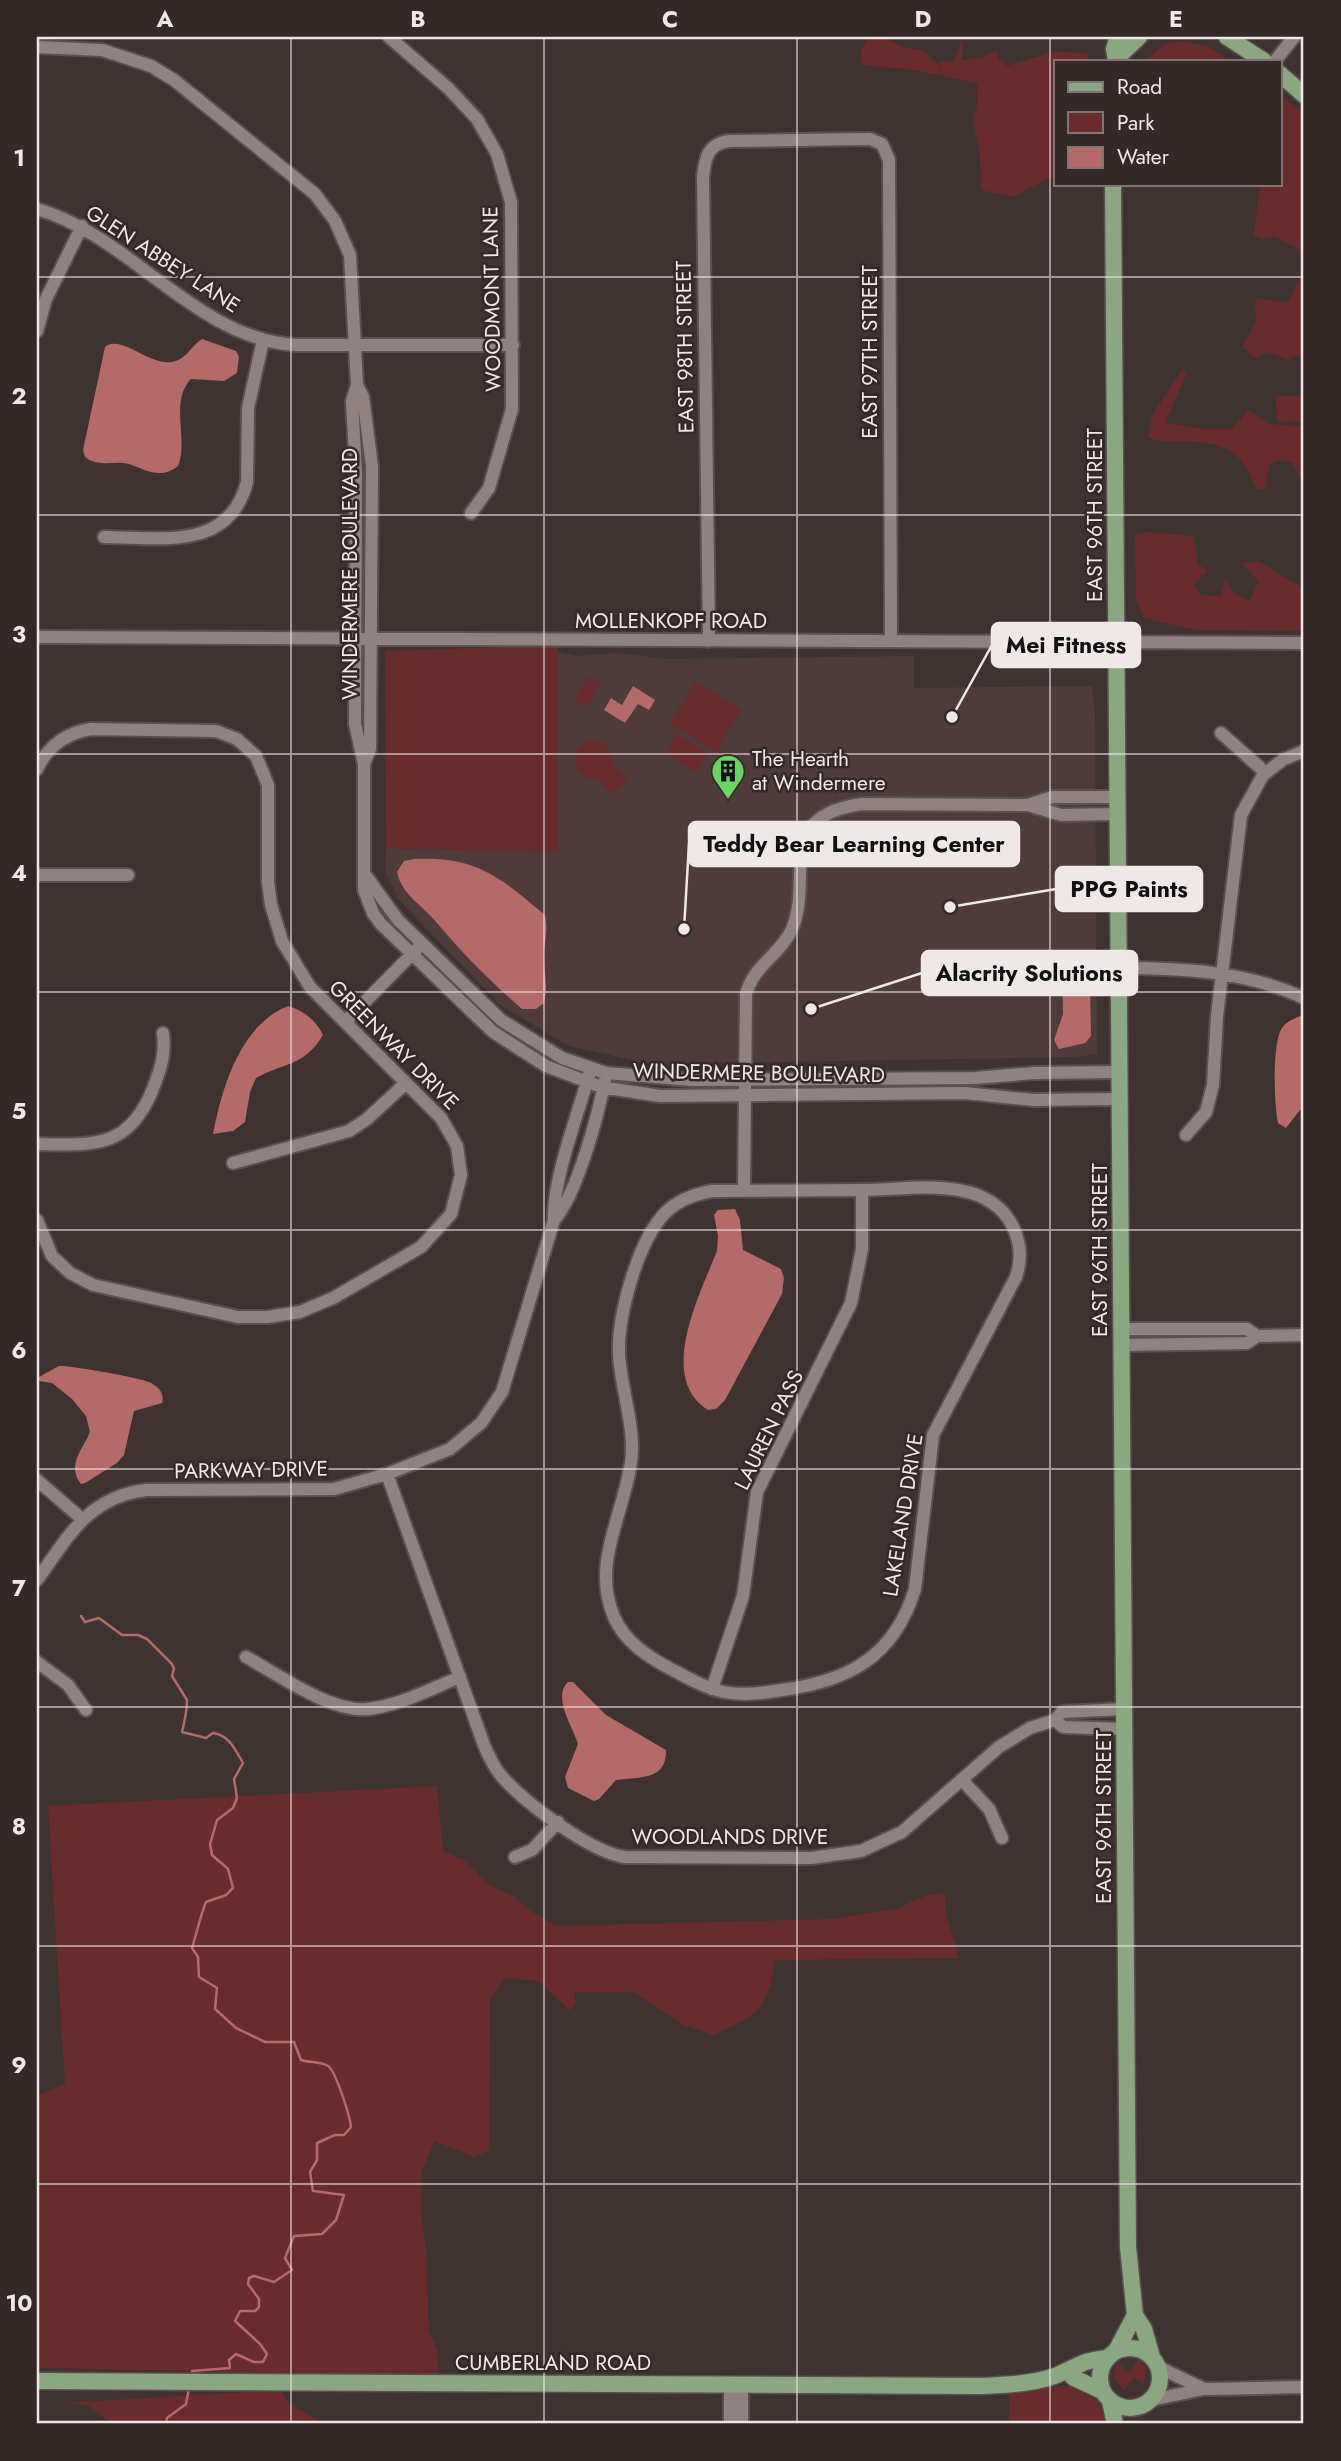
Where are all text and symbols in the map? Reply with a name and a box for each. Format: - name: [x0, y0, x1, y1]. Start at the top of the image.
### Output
- text: A: [156, 2, 174, 36]
- text: B: [410, 2, 426, 36]
- text: C: [662, 2, 678, 36]
- text: D: [915, 2, 932, 36]
- text: E: [1169, 2, 1183, 36]
- legend: [1054, 60, 1282, 186]
- text: Road: [1117, 72, 1162, 102]
- text: Park: [1117, 108, 1155, 138]
- text: 1: [13, 141, 25, 175]
- text: Water: [1117, 142, 1170, 172]
- street label: GLEN ABBEY LANE: [80, 198, 246, 320]
- street label: WOODMONT LANE: [475, 206, 509, 392]
- street label: EAST 98TH STREET: [668, 260, 702, 434]
- street label: EAST 97TH STREET: [855, 265, 885, 439]
- text: 2: [11, 379, 27, 413]
- street label: EAST 96TH STREET: [1080, 428, 1110, 602]
- street label: WINDERMERE BOULEVARD: [335, 448, 365, 700]
- street label: MOLLENKOPF ROAD: [575, 606, 767, 636]
- text: 3: [12, 617, 26, 651]
- callout: Mei Fitness: [992, 623, 1140, 667]
- text: Mei Fitness: [1006, 628, 1126, 662]
- place label: The Hearth at Windermere: [752, 744, 886, 798]
- building icon: The Hearth at Windermere: [709, 752, 747, 801]
- callout: Teddy Bear Learning Center: [689, 822, 1019, 866]
- text: Teddy Bear Learning Center: [703, 827, 1005, 861]
- text: 4: [11, 856, 27, 890]
- callout: PPG Paints: [1056, 867, 1202, 911]
- text: PPG Paints: [1070, 872, 1188, 906]
- callout: Alacrity Solutions: [922, 951, 1137, 995]
- text: Alacrity Solutions: [934, 956, 1123, 990]
- street label: GREENWAY DRIVE: [322, 973, 466, 1117]
- street label: WINDERMERE BOULEVARD: [633, 1056, 885, 1090]
- text: 5: [12, 1094, 26, 1128]
- street label: EAST 96TH STREET: [1085, 1163, 1115, 1337]
- text: 6: [11, 1333, 27, 1367]
- street label: LAUREN PASS: [727, 1365, 811, 1495]
- street label: LAKELAND DRIVE: [875, 1431, 931, 1599]
- street label: PARKWAY DRIVE: [174, 1454, 328, 1486]
- text: 7: [12, 1571, 26, 1605]
- street label: EAST 96TH STREET: [1089, 1730, 1119, 1904]
- text: 8: [12, 1809, 26, 1843]
- street label: WOODLANDS DRIVE: [632, 1822, 828, 1852]
- text: 9: [11, 2048, 27, 2082]
- text: 10: [6, 2286, 32, 2320]
- street label: CUMBERLAND ROAD: [455, 2348, 651, 2378]

